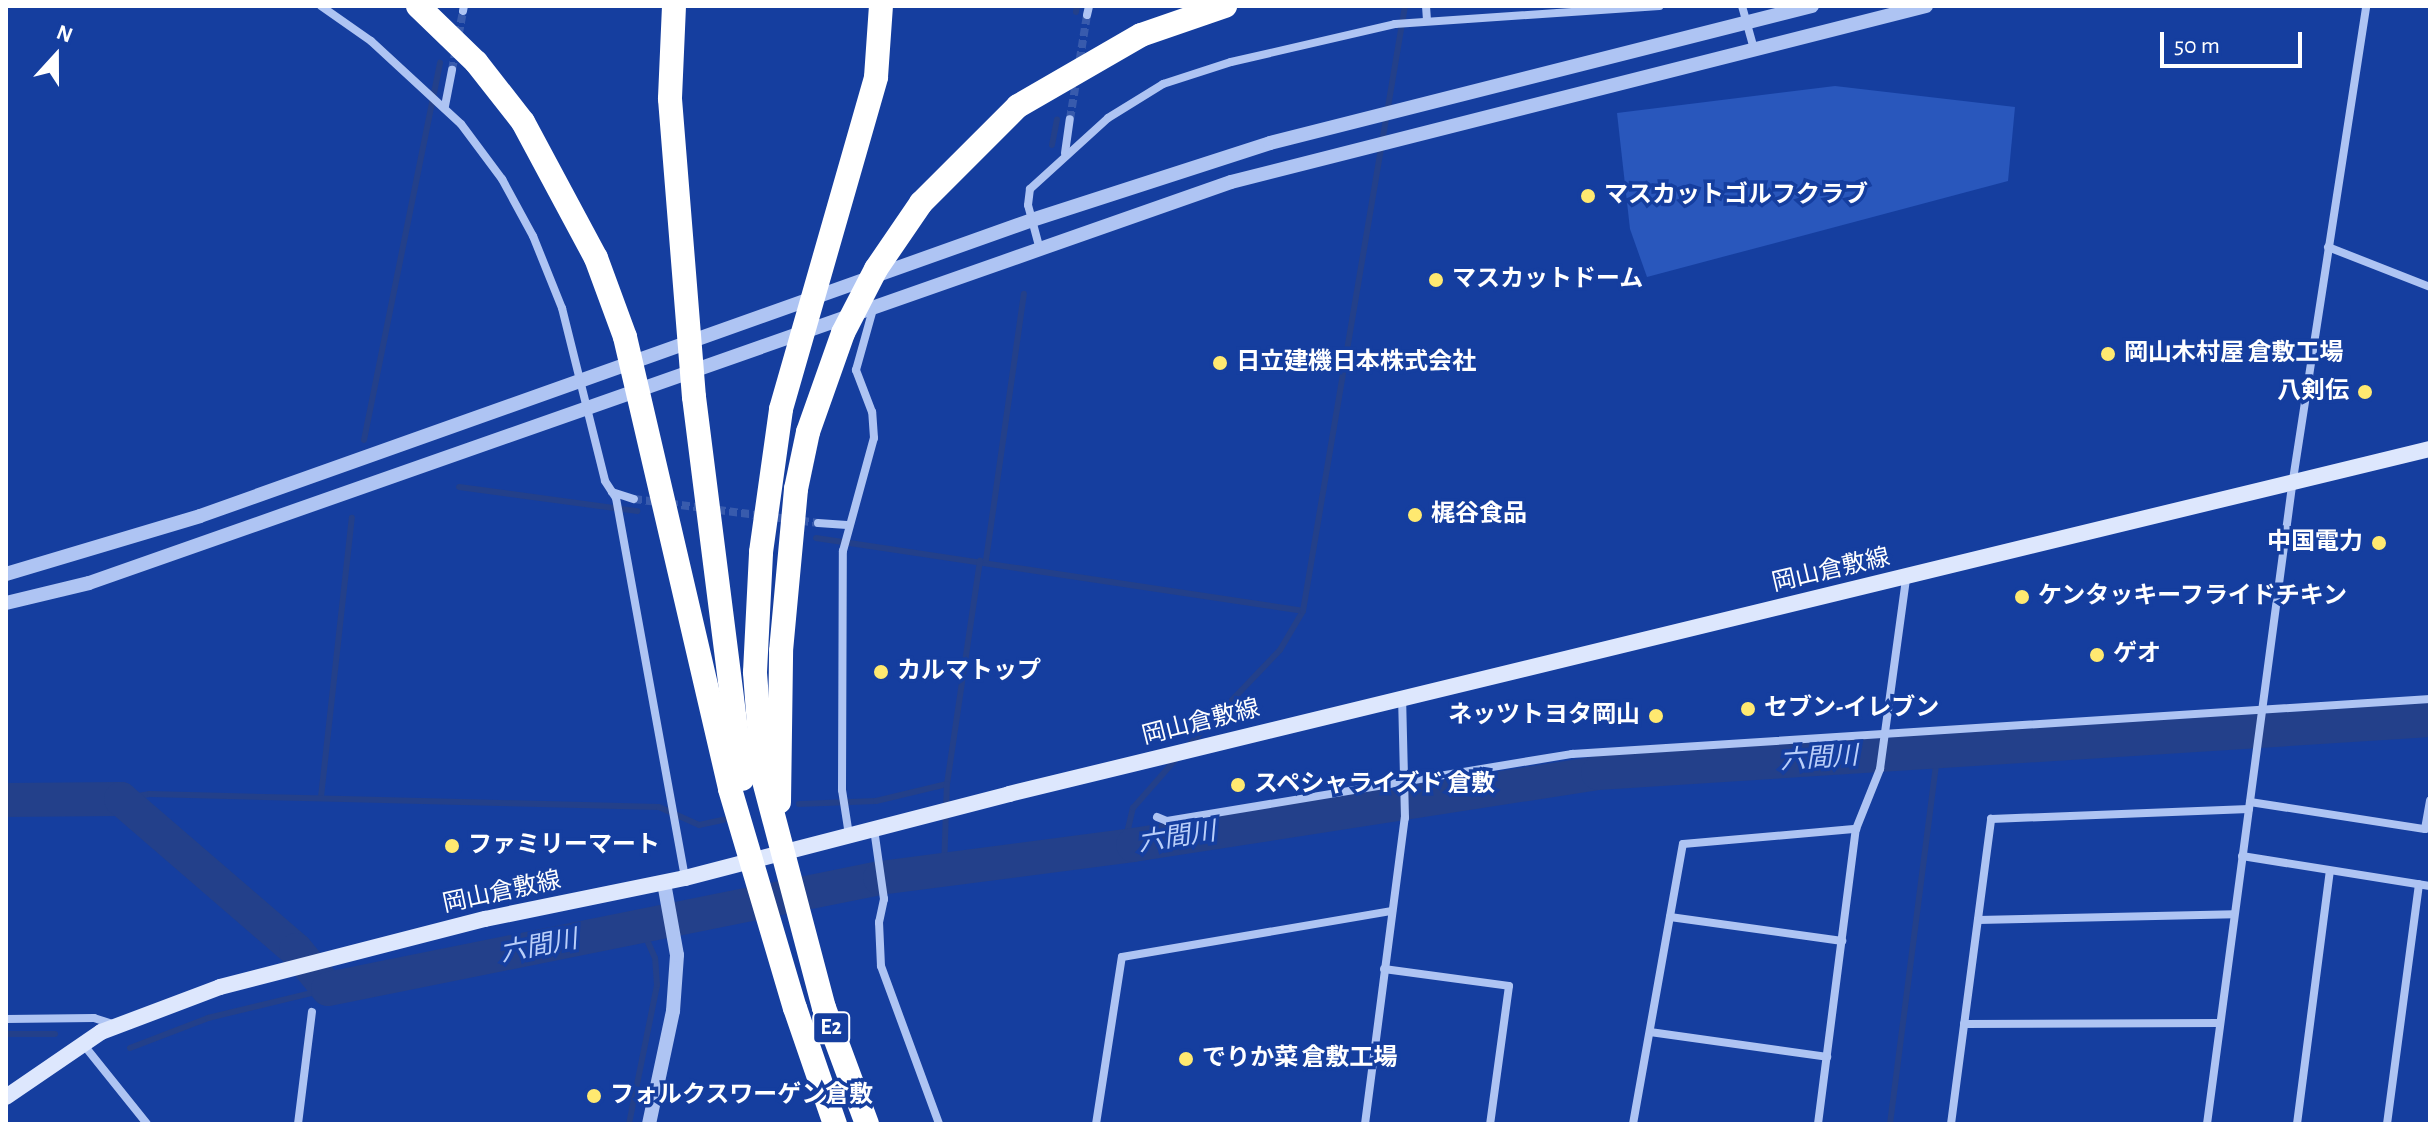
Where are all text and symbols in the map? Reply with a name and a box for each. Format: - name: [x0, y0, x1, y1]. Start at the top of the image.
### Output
- north arrow: [16, 16, 96, 96]
- scale bar: [2164, 16, 2306, 66]
- text: N: [54, 21, 76, 47]
- text: 50 m: [2174, 34, 2220, 58]
- place label: マスカットゴルフクラブ: [1604, 182, 1868, 210]
- marker: マスカットゴルフクラブ: [1579, 187, 1597, 205]
- place label: マスカットドーム: [1452, 266, 1644, 294]
- marker: マスカットドーム: [1427, 271, 1445, 289]
- place label: 岡山木村屋 倉敷工場: [2124, 340, 2344, 368]
- marker: 岡山木村屋 倉敷工場: [2099, 345, 2117, 363]
- place label: 日立建機日本株式会社: [1236, 349, 1476, 377]
- marker: 日立建機日本株式会社: [1211, 354, 1229, 372]
- place label: 八剣伝: [2277, 378, 2349, 406]
- marker: 八剣伝: [2356, 383, 2374, 401]
- place label: 梶谷食品: [1431, 501, 1527, 529]
- marker: 梶谷食品: [1406, 506, 1424, 524]
- place label: 中国電力: [2267, 529, 2363, 557]
- marker: 中国電力: [2370, 534, 2388, 552]
- street label: 岡山倉敷線: [1769, 543, 1893, 599]
- place label: ケンタッキーフライドチキン: [2038, 583, 2350, 611]
- marker: ケンタッキーフライドチキン: [2013, 588, 2031, 606]
- place label: ゲオ: [2113, 641, 2161, 669]
- marker: ゲオ: [2088, 646, 2106, 664]
- place label: カルマトップ: [897, 658, 1041, 686]
- marker: カルマトップ: [872, 663, 890, 681]
- street label: 岡山倉敷線: [1139, 695, 1263, 751]
- place label: セブン-イレブン: [1764, 695, 1939, 723]
- marker: セブン-イレブン: [1739, 700, 1757, 718]
- place label: ネッツトヨタ岡山: [1448, 702, 1640, 730]
- marker: ネッツトヨタ岡山: [1647, 707, 1665, 725]
- water label: 六間川: [1779, 741, 1859, 777]
- place label: スペシャライズド 倉敷: [1254, 771, 1498, 799]
- marker: スペシャライズド 倉敷: [1229, 776, 1247, 794]
- water label: 六間川: [1136, 816, 1218, 860]
- place label: ファミリーマート: [468, 832, 660, 860]
- marker: ファミリーマート: [443, 837, 461, 855]
- street label: 岡山倉敷線: [440, 866, 564, 920]
- water label: 六間川: [498, 924, 580, 970]
- road number: E2: [811, 1010, 851, 1046]
- place label: でりか菜 倉敷工場: [1202, 1045, 1398, 1073]
- marker: でりか菜 倉敷工場: [1177, 1050, 1195, 1068]
- place label: フォルクスワーゲン倉敷: [610, 1082, 874, 1110]
- marker: フォルクスワーゲン倉敷: [585, 1087, 603, 1105]

